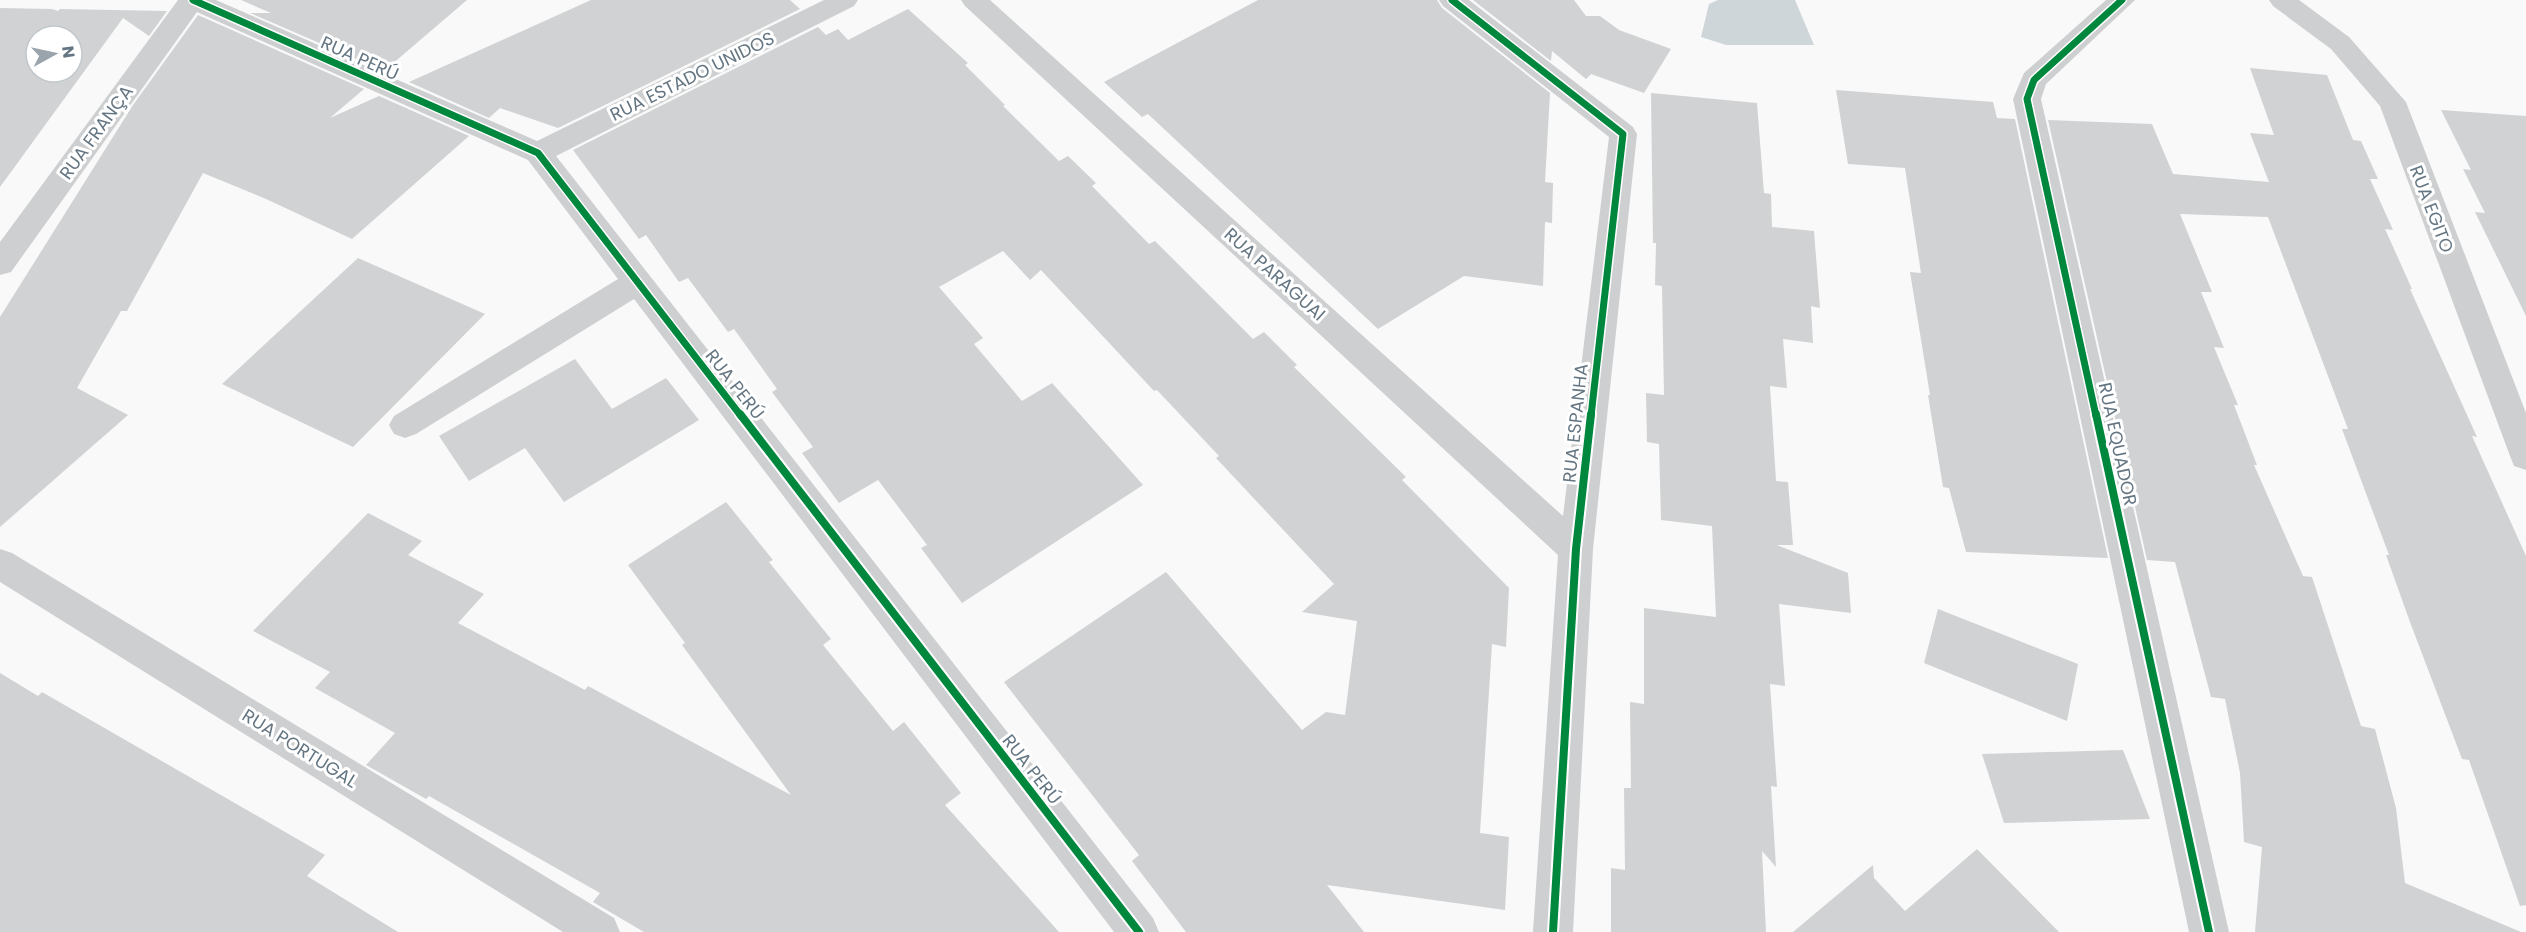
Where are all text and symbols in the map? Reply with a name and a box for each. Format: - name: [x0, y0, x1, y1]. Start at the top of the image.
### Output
- north arrow: [24, 24, 84, 84]
- street label: RUA ESTADO UNIDOS: [606, 25, 778, 127]
- street label: RUA PERÚ: [317, 30, 403, 86]
- text: N: [56, 44, 81, 60]
- street label: RUA FRANÇA: [53, 80, 139, 184]
- street label: RUA EGITO: [2404, 162, 2460, 256]
- street label: RUA PARAGUAI: [1219, 222, 1331, 326]
- street label: RUA PERÚ: [700, 344, 770, 424]
- street label: RUA ESPANHA: [1556, 362, 1594, 484]
- street label: RUA EQUADOR: [2093, 380, 2143, 508]
- street label: RUA PORTUGAL: [238, 703, 363, 794]
- street label: RUA PERÚ: [997, 729, 1067, 809]

